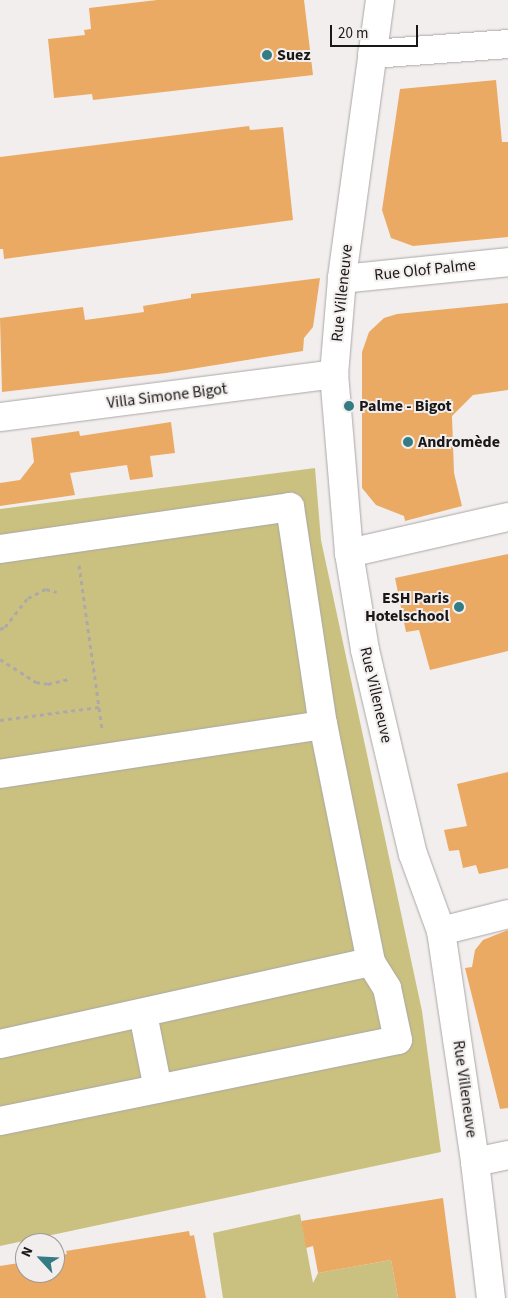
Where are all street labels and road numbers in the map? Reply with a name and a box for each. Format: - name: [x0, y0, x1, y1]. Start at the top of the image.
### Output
- street label: Rue Villeneuve: [327, 243, 357, 343]
- street label: Rue Olof Palme: [373, 255, 477, 285]
- street label: Villa Simone Bigot: [106, 379, 228, 413]
- street label: Rue Villeneuve: [356, 645, 396, 745]
- street label: Rue Villeneuve: [449, 1039, 481, 1139]

